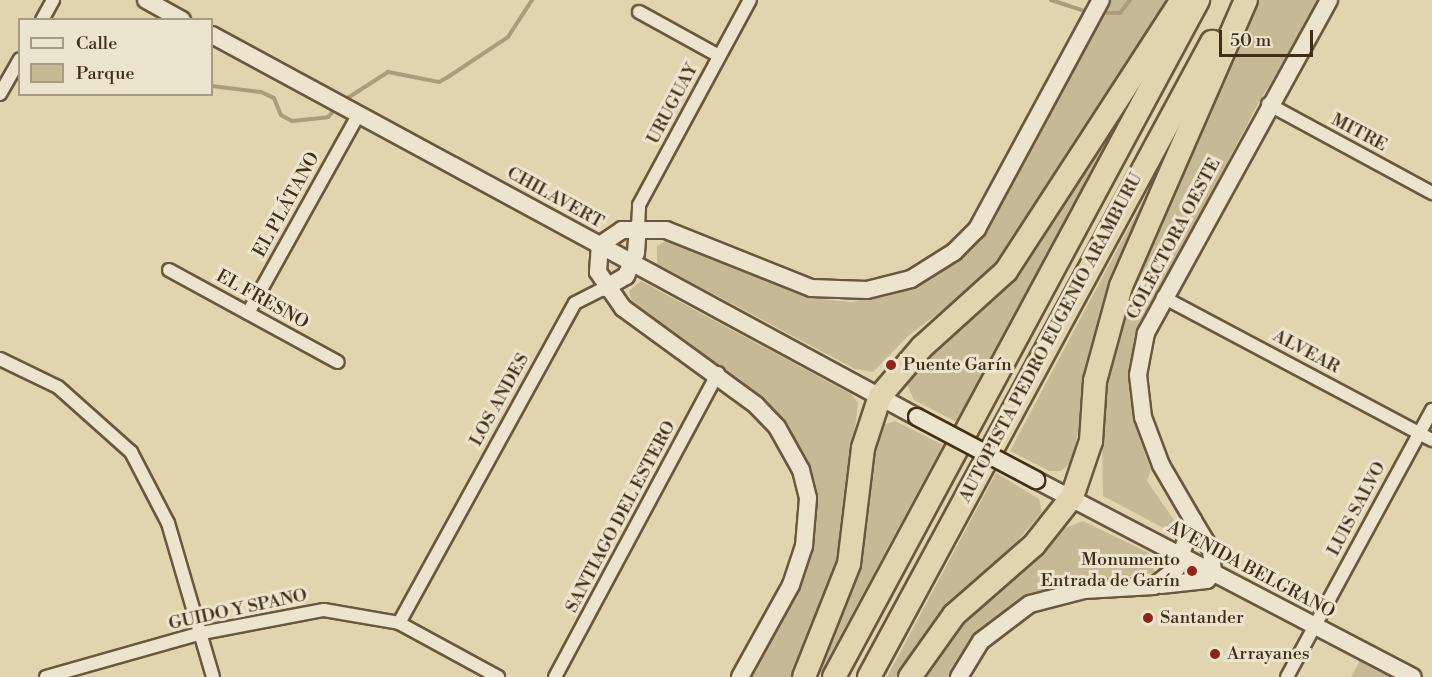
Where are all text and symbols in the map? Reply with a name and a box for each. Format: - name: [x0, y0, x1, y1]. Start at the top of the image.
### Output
- legend: [18, 18, 213, 96]
- scale bar: [1222, 18, 1316, 56]
- text: 50 m: [1230, 29, 1271, 52]
- text: Calle: [76, 32, 117, 55]
- street label: URUGUAY: [643, 60, 703, 148]
- text: Parque: [76, 62, 135, 85]
- street label: MITRE: [1327, 109, 1391, 157]
- street label: EL PLÁTANO: [249, 149, 325, 261]
- street label: COLECTORA OESTE: [1122, 155, 1226, 323]
- street label: CHILAVERT: [503, 163, 607, 233]
- street label: AUTOPISTA PEDRO EUGENIO ARAMBURU: [955, 169, 1147, 507]
- street label: EL FRESNO: [212, 266, 312, 334]
- street label: ALVEAR: [1269, 325, 1343, 379]
- street label: LOS ANDES: [466, 350, 534, 450]
- place label: Puente Garín: [903, 354, 1012, 376]
- marker: Puente Garín: [884, 358, 898, 372]
- street label: SANTIAGO DEL ESTERO: [561, 417, 681, 617]
- street label: LUIS SALVO: [1323, 458, 1391, 560]
- street label: AVENIDA BELGRANO: [1163, 517, 1339, 623]
- place label: Monumento Entrada de Garín: [1040, 550, 1180, 592]
- marker: Monumento Entrada de Garín: [1185, 564, 1199, 578]
- street label: GUIDO Y SPANO: [167, 585, 309, 635]
- place label: Santander: [1160, 607, 1244, 629]
- marker: Santander: [1141, 611, 1155, 625]
- place label: Arrayanes: [1227, 643, 1310, 665]
- marker: Arrayanes: [1208, 647, 1222, 661]

